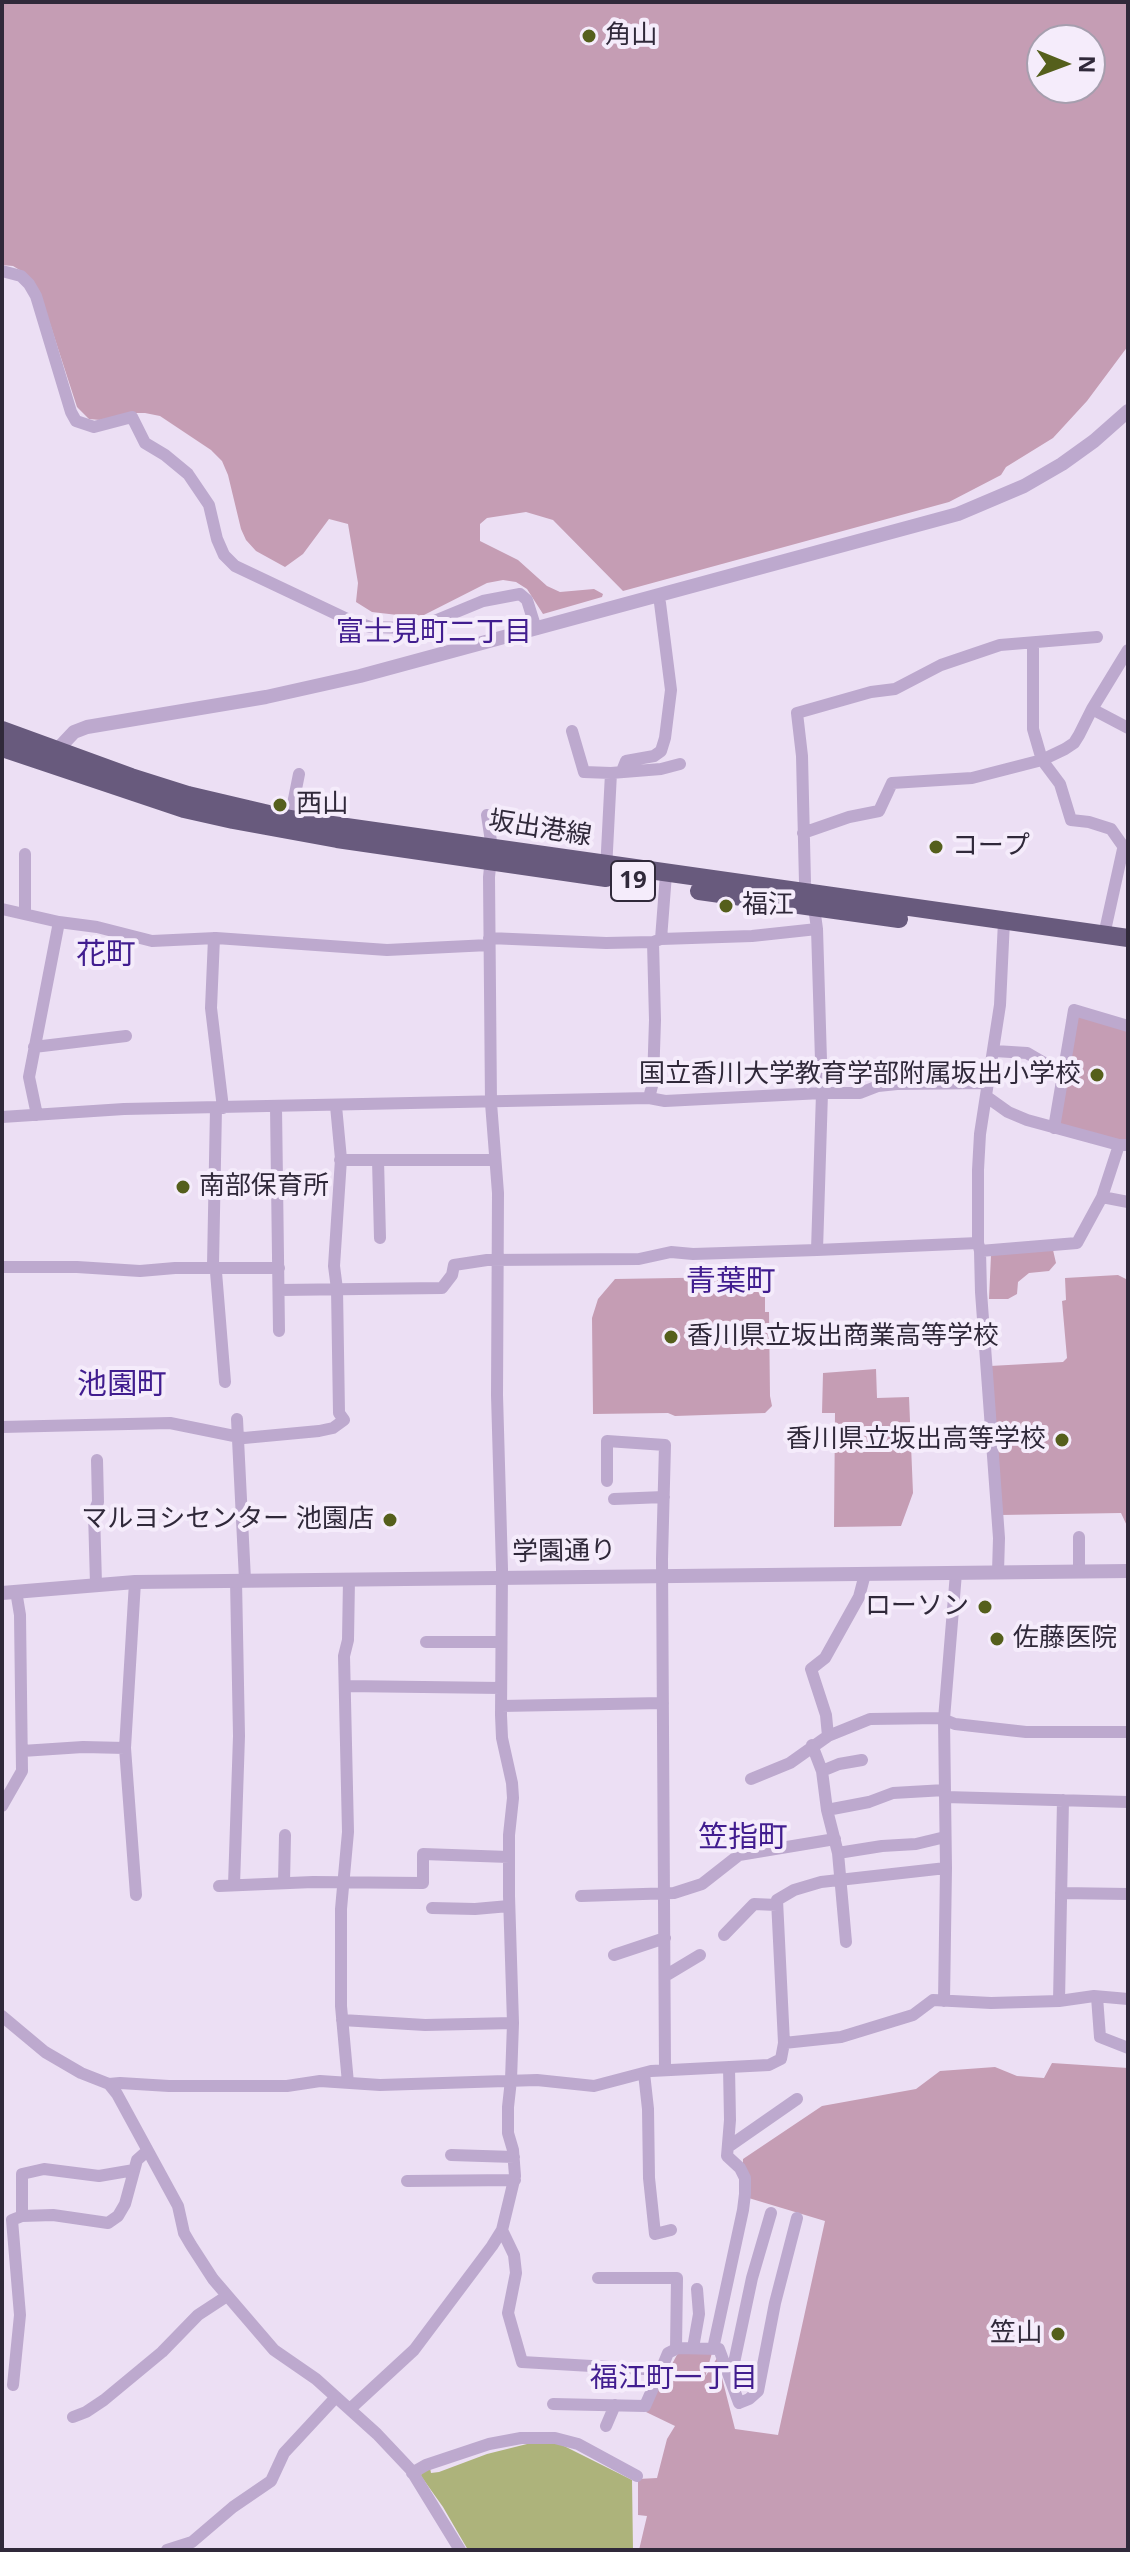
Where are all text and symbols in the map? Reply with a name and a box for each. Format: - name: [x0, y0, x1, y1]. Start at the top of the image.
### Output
- place label: 角山: [605, 20, 657, 52]
- north arrow: [1026, 24, 1106, 104]
- marker: 角山: [580, 27, 598, 45]
- text: N: [1073, 55, 1103, 74]
- district label: 富士見町二丁目: [336, 616, 532, 650]
- place label: 西山: [296, 789, 348, 821]
- marker: 西山: [271, 796, 289, 814]
- street label: 坂出港線: [486, 805, 594, 853]
- place label: コープ: [952, 831, 1030, 863]
- marker: コープ: [927, 838, 945, 856]
- road number: 19: [611, 861, 655, 901]
- place label: 福江: [742, 890, 794, 922]
- marker: 福江: [717, 897, 735, 915]
- district label: 花町: [76, 937, 136, 973]
- place label: 国立香川大学教育学部附属坂出小学校: [639, 1059, 1081, 1091]
- marker: 国立香川大学教育学部附属坂出小学校: [1088, 1066, 1106, 1084]
- place label: 南部保育所: [199, 1171, 329, 1203]
- marker: 南部保育所: [174, 1178, 192, 1196]
- district label: 青葉町: [686, 1264, 776, 1300]
- place label: 香川県立坂出商業高等学校: [687, 1321, 999, 1353]
- marker: 香川県立坂出商業高等学校: [662, 1328, 680, 1346]
- district label: 池園町: [77, 1367, 167, 1403]
- place label: 香川県立坂出高等学校: [786, 1424, 1046, 1456]
- marker: 香川県立坂出高等学校: [1053, 1431, 1071, 1449]
- place label: マルヨシセンター 池園店: [81, 1504, 374, 1536]
- marker: マルヨシセンター 池園店: [381, 1511, 399, 1529]
- street label: 学園通り: [512, 1535, 616, 1569]
- place label: ローソン: [865, 1591, 969, 1623]
- marker: ローソン: [976, 1598, 994, 1616]
- place label: 佐藤医院: [1013, 1623, 1117, 1655]
- marker: 佐藤医院: [988, 1630, 1006, 1648]
- district label: 笠指町: [698, 1820, 788, 1856]
- place label: 笠山: [990, 2318, 1042, 2350]
- marker: 笠山: [1049, 2325, 1067, 2343]
- district label: 福江町一丁目: [590, 2362, 758, 2396]

